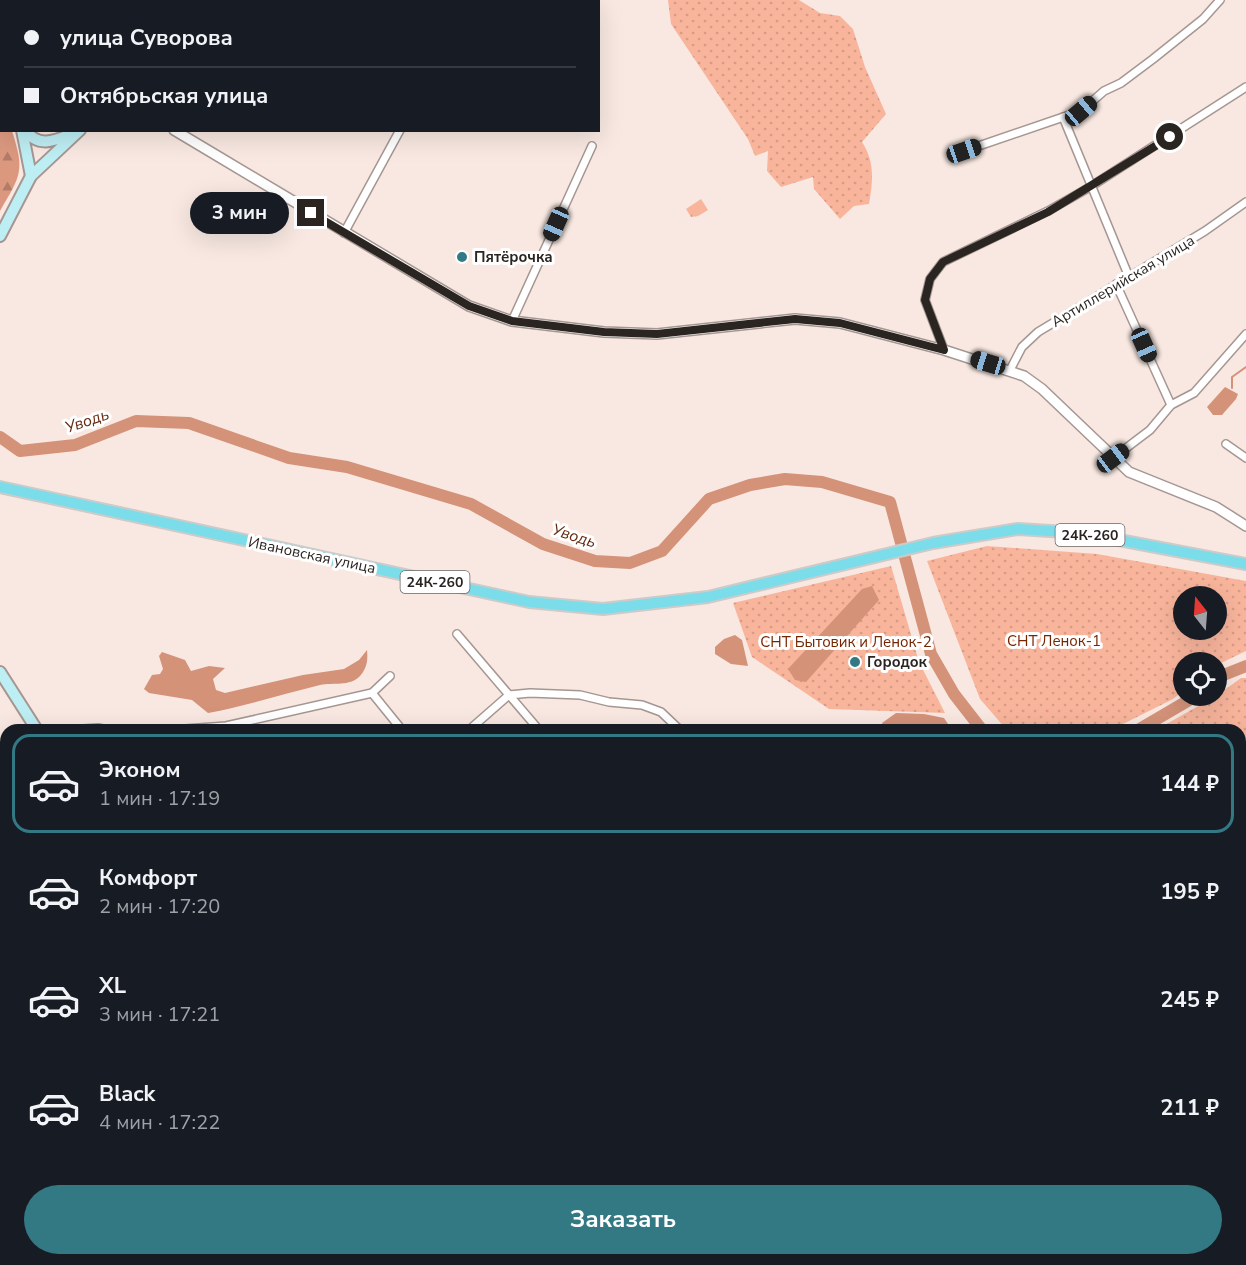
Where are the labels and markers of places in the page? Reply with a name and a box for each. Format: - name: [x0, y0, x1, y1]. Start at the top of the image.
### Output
- place label: Пятёрочка: [474, 247, 553, 267]
- marker: Пятёрочка: [455, 250, 469, 264]
- place label: Городок: [867, 652, 928, 672]
- marker: Городок: [848, 655, 862, 669]

